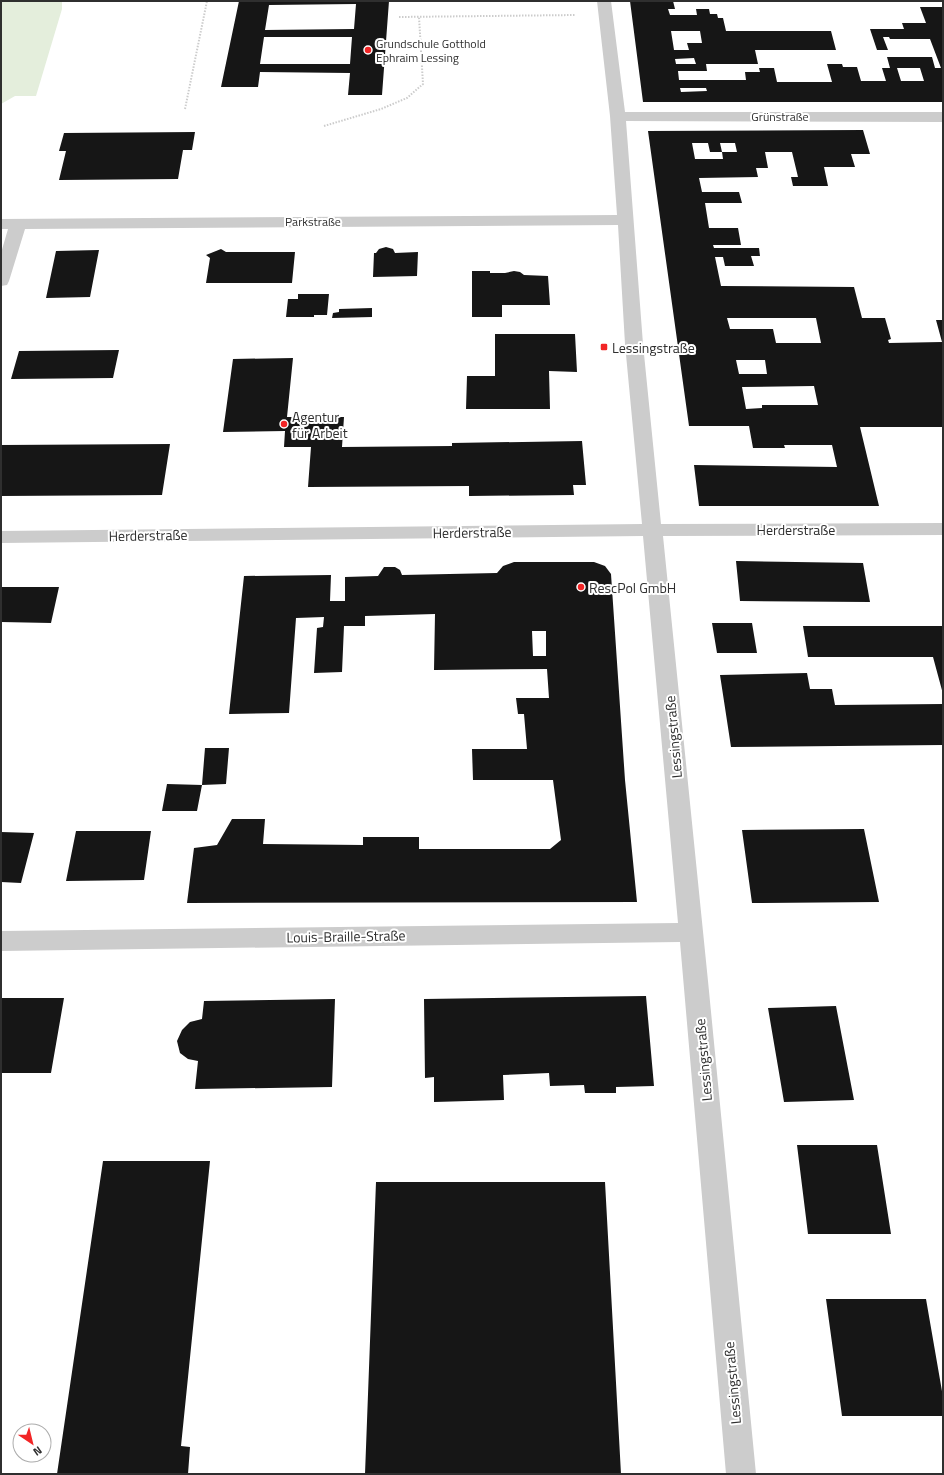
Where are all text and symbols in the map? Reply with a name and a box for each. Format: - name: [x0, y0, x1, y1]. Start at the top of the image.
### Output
- place label: Grundschule Gotthold Ephraim Lessing: [376, 34, 486, 67]
- marker: Grundschule Gotthold Ephraim Lessing: [363, 45, 373, 55]
- street label: Grünstraße: [751, 107, 809, 126]
- street label: Parkstraße: [285, 212, 341, 231]
- place label: Lessingstraße: [612, 337, 695, 358]
- marker: Lessingstraße: [599, 342, 609, 352]
- place label: Agentur für Arbeit: [292, 406, 348, 443]
- marker: Agentur für Arbeit: [279, 419, 289, 429]
- street label: Herderstraße: [757, 519, 835, 540]
- street label: Herderstraße: [432, 521, 512, 543]
- street label: Herderstraße: [108, 524, 188, 546]
- place label: RescPol GmbH: [589, 577, 676, 598]
- marker: RescPol GmbH: [576, 582, 586, 592]
- street label: Lessingstraße: [659, 695, 687, 779]
- street label: Louis-Braille-Straße: [286, 924, 406, 948]
- street label: Lessingstraße: [689, 1018, 717, 1102]
- street label: Lessingstraße: [718, 1341, 746, 1425]
- north arrow: [12, 1423, 52, 1463]
- text: N: [30, 1442, 45, 1460]

